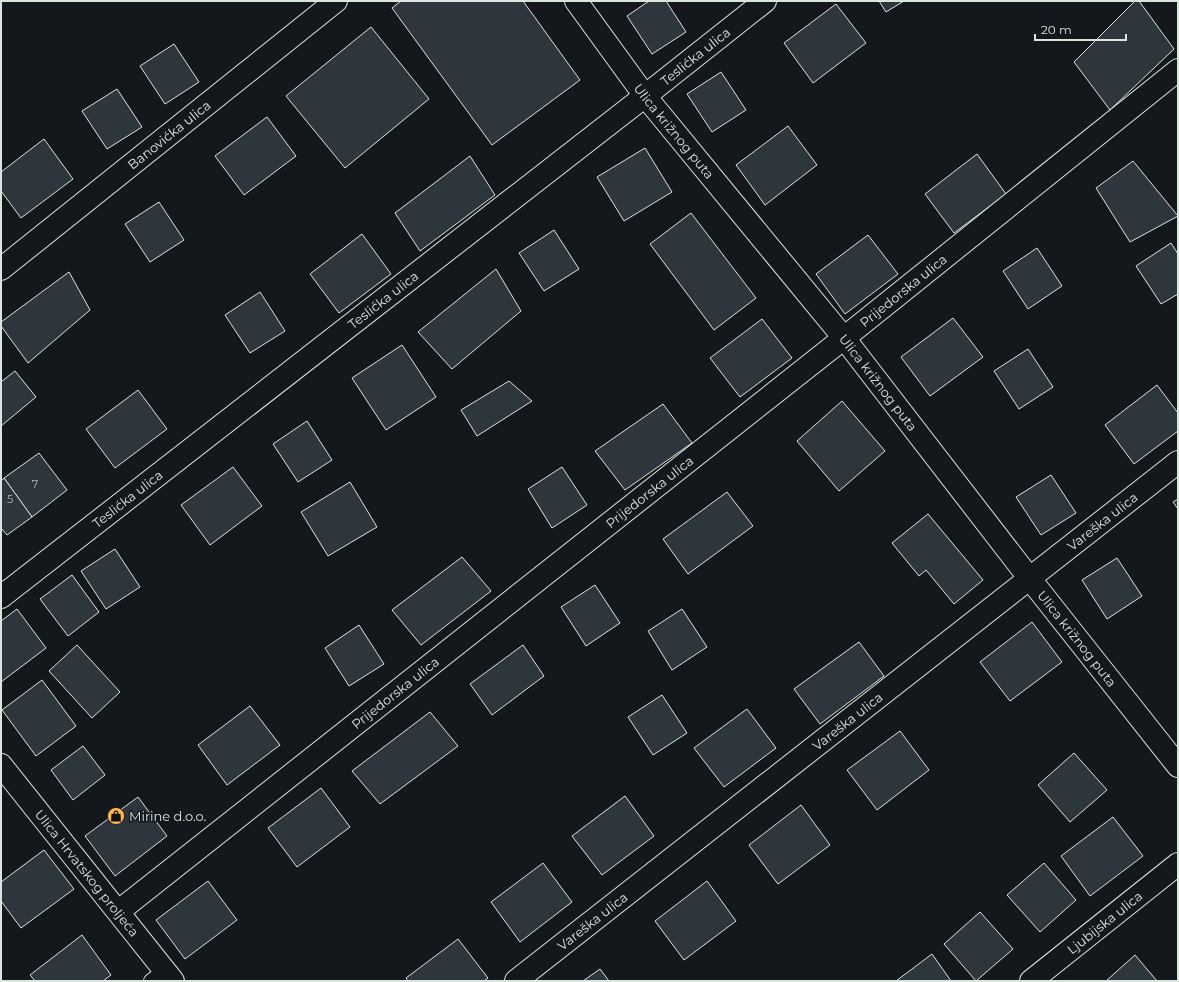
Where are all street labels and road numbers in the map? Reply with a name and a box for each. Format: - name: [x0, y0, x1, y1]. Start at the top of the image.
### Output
- street label: Teslićka ulica: [657, 24, 733, 89]
- street label: Ulica križnog puta: [631, 80, 718, 182]
- street label: Banovićka ulica: [124, 97, 214, 173]
- street label: Prijedorska ulica: [856, 251, 950, 330]
- street label: Teslićka ulica: [345, 268, 421, 332]
- street label: Ulica križnog puta: [836, 331, 921, 434]
- street label: Prijedorska ulica: [602, 452, 696, 531]
- street label: Teslićka ulica: [89, 466, 166, 531]
- street label: Vareška ulica: [1064, 489, 1141, 554]
- street label: Ulica križnog puta: [1034, 587, 1120, 690]
- street label: Prijedorska ulica: [348, 653, 442, 732]
- street label: Vareška ulica: [809, 689, 886, 754]
- street label: Ulica Hrvatskog proljeća: [32, 806, 142, 940]
- street label: Ljubijska ulica: [1064, 888, 1145, 957]
- street label: Vareška ulica: [554, 889, 631, 954]

